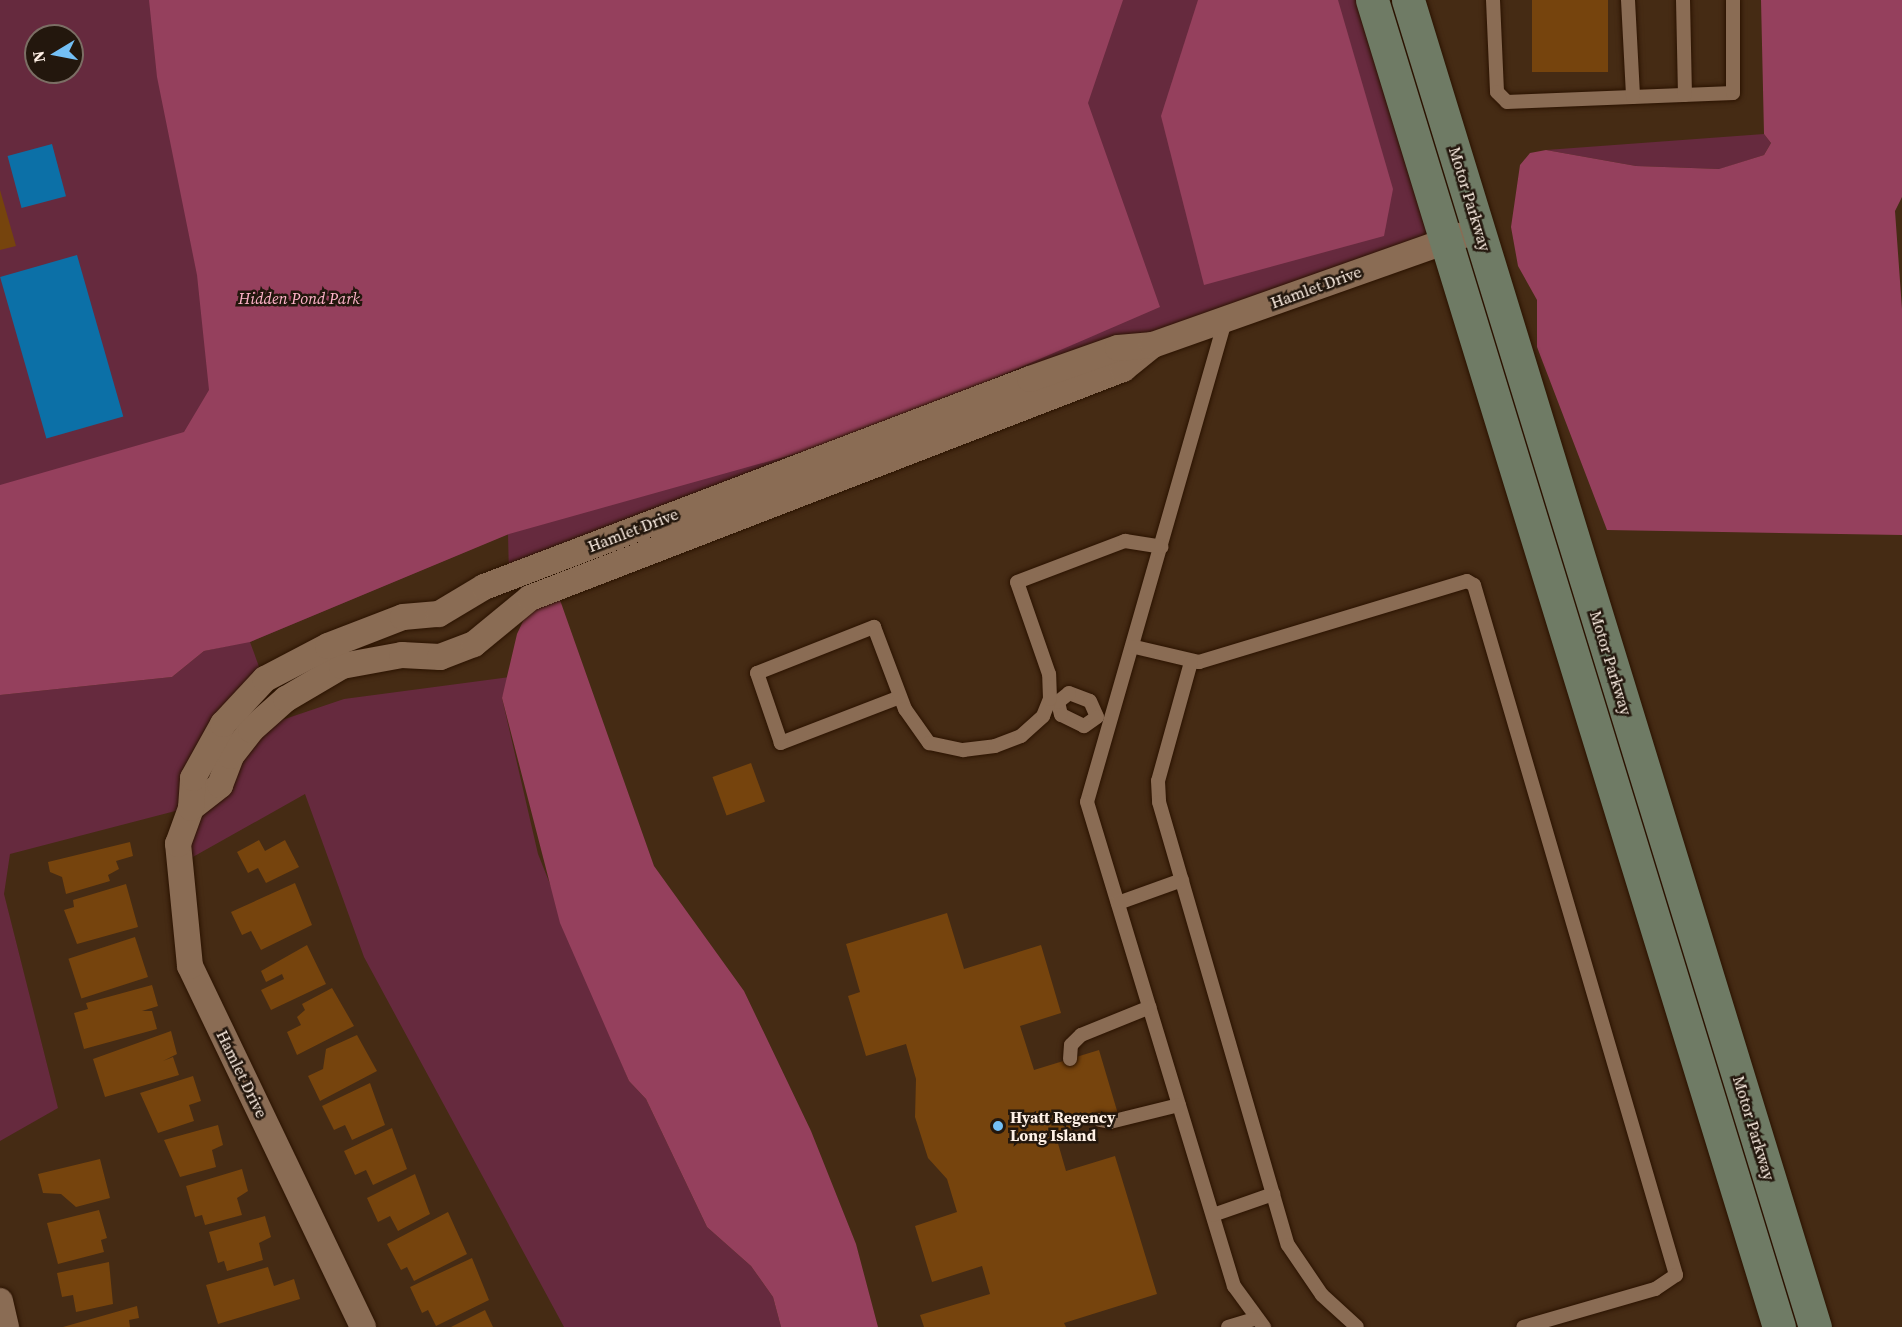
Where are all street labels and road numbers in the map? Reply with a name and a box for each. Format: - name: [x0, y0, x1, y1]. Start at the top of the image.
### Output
- street label: Motor Parkway: [1445, 144, 1495, 254]
- street label: Hamlet Drive: [1268, 262, 1364, 312]
- street label: Hamlet Drive: [585, 504, 681, 556]
- street label: Motor Parkway: [1586, 608, 1636, 718]
- street label: Hamlet Drive: [213, 1027, 271, 1121]
- street label: Motor Parkway: [1729, 1073, 1779, 1183]

